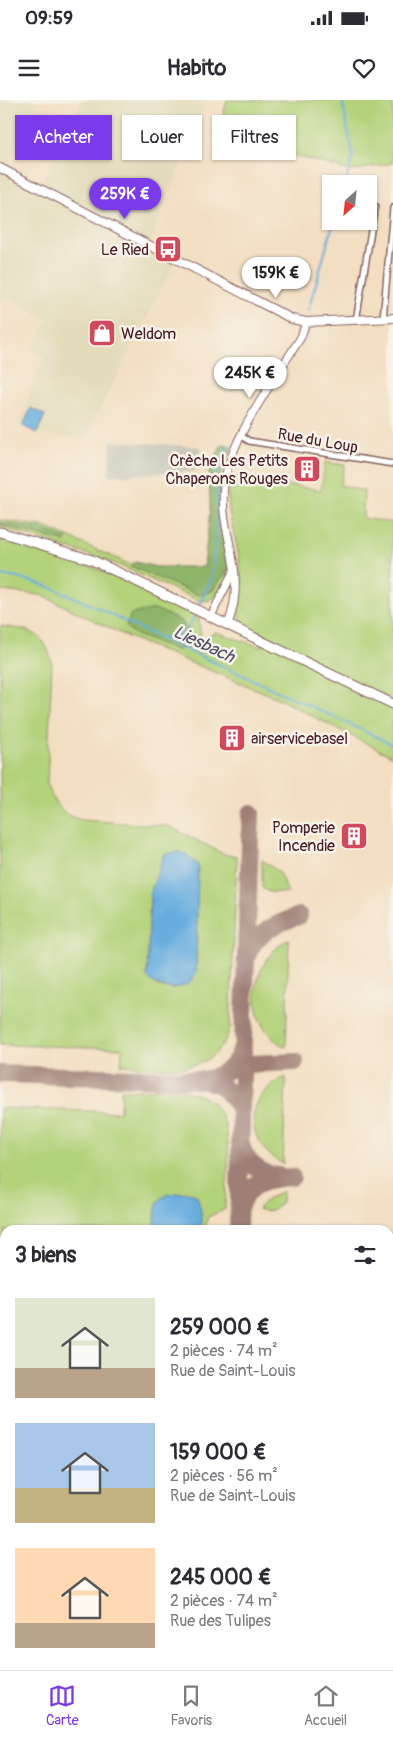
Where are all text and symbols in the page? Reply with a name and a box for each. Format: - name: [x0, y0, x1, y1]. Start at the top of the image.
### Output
- text: 09:59: [25, 6, 73, 30]
- icon: menu: [15, 54, 43, 82]
- text: Habito: [167, 54, 226, 82]
- icon: heart: [350, 54, 378, 82]
- chip: Acheter: [15, 115, 112, 160]
- chip: Louer: [122, 115, 202, 160]
- chip: Filtres: [212, 115, 296, 160]
- north arrow: [322, 175, 378, 230]
- map controls: [322, 175, 377, 230]
- pin: 259K €: [84, 178, 166, 220]
- text: 259K €: [100, 184, 150, 204]
- bus stop icon: Le Ried: [153, 234, 183, 264]
- place label: Le Ried: [101, 240, 149, 260]
- pin: 159K €: [235, 256, 317, 299]
- text: 159K €: [253, 263, 299, 283]
- shop icon: Weldom: [87, 318, 117, 348]
- place label: Weldom: [121, 324, 176, 344]
- pin: 245K €: [209, 356, 291, 399]
- text: 245K €: [225, 363, 275, 383]
- street label: Rue du Loup: [276, 424, 360, 458]
- place label: Crèche Les Petits Chaperons Rouges: [166, 451, 288, 489]
- building icon: Crèche Les Petits Chaperons Rouges: [292, 454, 322, 484]
- water label: Liesbach: [169, 620, 240, 669]
- building icon: airservicebasel: [217, 723, 247, 753]
- place label: airservicebasel: [251, 729, 348, 749]
- place label: Pomperie Incendie: [272, 818, 335, 856]
- building icon: Pomperie Incendie: [339, 821, 369, 851]
- icon: filters: [351, 1241, 379, 1269]
- text: 3 biens: [15, 1242, 76, 1269]
- text: 259 000 €: [170, 1314, 270, 1341]
- icon: home: [55, 1318, 115, 1378]
- text: 2 pièces · 74 m²: [170, 1341, 278, 1361]
- text: Rue de Saint-Louis: [170, 1361, 295, 1381]
- text: 159 000 €: [170, 1439, 266, 1466]
- icon: home: [55, 1443, 115, 1503]
- text: 2 pièces · 56 m²: [170, 1466, 278, 1486]
- text: Rue de Saint-Louis: [170, 1486, 295, 1506]
- text: 245 000 €: [170, 1564, 271, 1591]
- icon: home: [55, 1568, 115, 1628]
- text: 2 pièces · 74 m²: [170, 1591, 278, 1611]
- text: Rue des Tulipes: [170, 1611, 271, 1631]
- tab: Carte: [46, 1682, 79, 1729]
- tab: Favoris: [170, 1682, 212, 1729]
- tab: Accueil: [304, 1682, 347, 1729]

